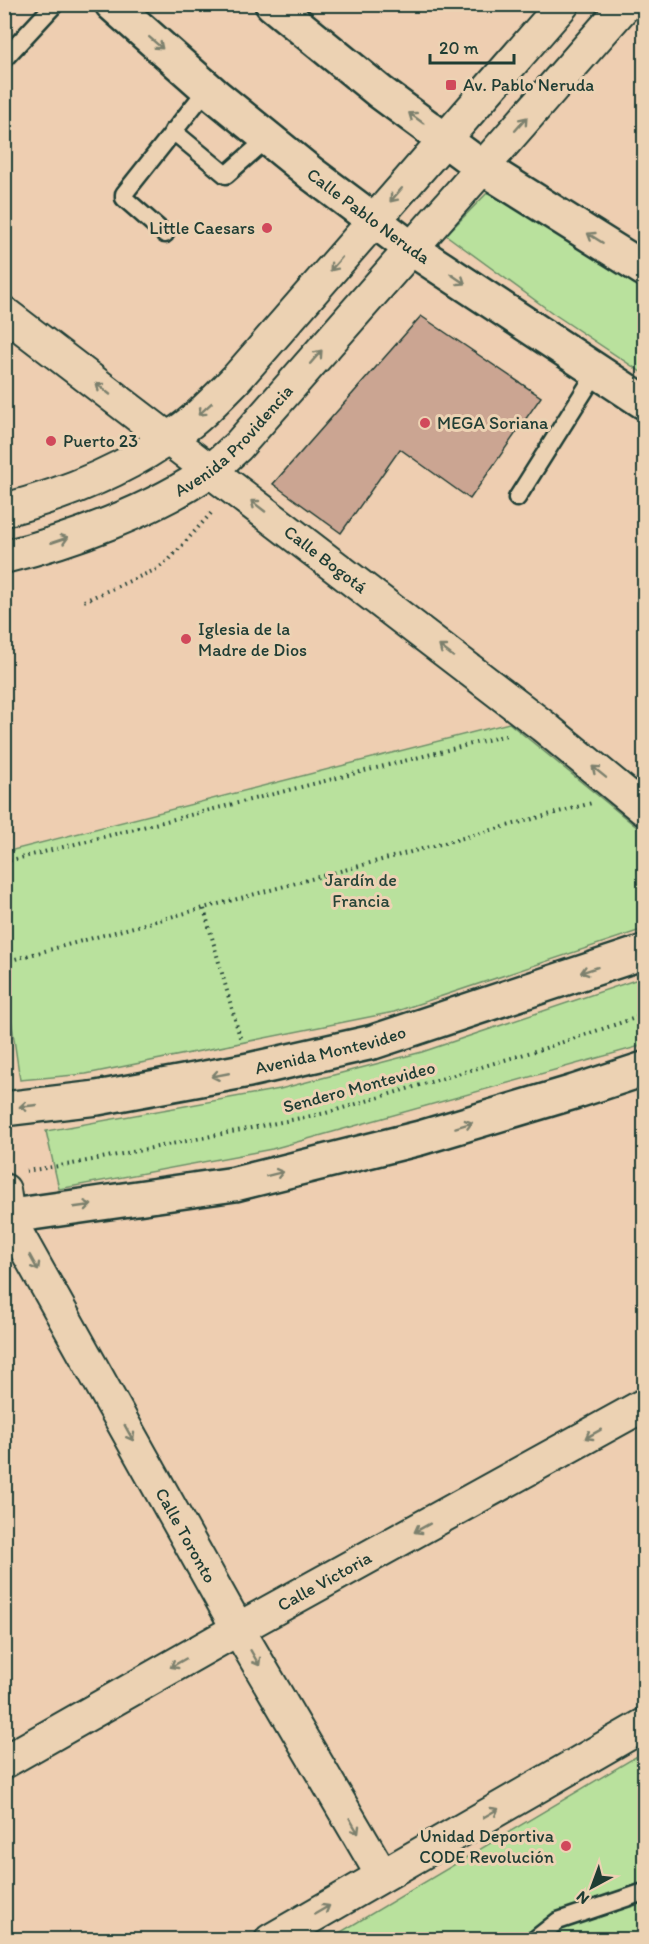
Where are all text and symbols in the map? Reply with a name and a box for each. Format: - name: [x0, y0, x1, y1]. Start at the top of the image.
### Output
- scale bar: [430, 27, 514, 65]
- one-way arrow: [148, 36, 163, 50]
- text: 20 m: [439, 37, 479, 59]
- place label: Av. Pablo Neruda: [463, 74, 594, 96]
- marker: Av. Pablo Neruda: [444, 78, 458, 92]
- one-way arrow: [408, 112, 424, 124]
- one-way arrow: [514, 117, 528, 132]
- street label: Calle Pablo Neruda: [303, 163, 435, 269]
- one-way arrow: [389, 188, 403, 203]
- place label: Little Caesars: [149, 217, 255, 239]
- marker: Little Caesars: [260, 221, 274, 235]
- one-way arrow: [587, 232, 604, 244]
- one-way arrow: [329, 256, 343, 271]
- one-way arrow: [450, 273, 466, 285]
- one-way arrow: [309, 350, 323, 365]
- street label: Avenida Providencia: [171, 380, 298, 502]
- one-way arrow: [95, 382, 111, 395]
- one-way arrow: [198, 402, 213, 416]
- place label: MEGA Soriana: [437, 412, 549, 434]
- marker: MEGA Soriana: [418, 416, 432, 430]
- place label: Puerto 23: [63, 430, 138, 452]
- marker: Puerto 23: [44, 434, 58, 448]
- one-way arrow: [251, 500, 267, 513]
- street label: Calle Bogotá: [280, 521, 372, 599]
- one-way arrow: [50, 533, 69, 544]
- place label: Iglesia de la Madre de Dios: [198, 618, 307, 661]
- marker: Iglesia de la Madre de Dios: [179, 632, 193, 646]
- one-way arrow: [438, 645, 454, 658]
- one-way arrow: [591, 765, 607, 778]
- park label: Jardín de Francia: [325, 869, 397, 912]
- one-way arrow: [580, 965, 599, 976]
- street label: Avenida Montevideo: [253, 1021, 409, 1079]
- street label: Sendero Montevideo: [280, 1056, 438, 1118]
- one-way arrow: [211, 1070, 231, 1081]
- one-way arrow: [18, 1101, 38, 1112]
- one-way arrow: [454, 1119, 473, 1130]
- one-way arrow: [266, 1167, 285, 1179]
- one-way arrow: [73, 1200, 93, 1211]
- one-way arrow: [29, 1253, 40, 1271]
- one-way arrow: [123, 1424, 135, 1441]
- one-way arrow: [585, 1428, 602, 1440]
- street label: Calle Toronto: [150, 1484, 221, 1587]
- one-way arrow: [414, 1522, 431, 1534]
- street label: Calle Victoria: [274, 1546, 376, 1616]
- one-way arrow: [249, 1649, 261, 1666]
- one-way arrow: [170, 1658, 188, 1669]
- one-way arrow: [482, 1807, 499, 1819]
- one-way arrow: [348, 1817, 360, 1834]
- place label: Unidad Deportiva CODE Revolución: [419, 1825, 555, 1868]
- marker: Unidad Deportiva CODE Revolución: [559, 1839, 573, 1853]
- north arrow: [562, 1857, 622, 1917]
- text: N: [572, 1887, 593, 1909]
- one-way arrow: [313, 1904, 330, 1916]

